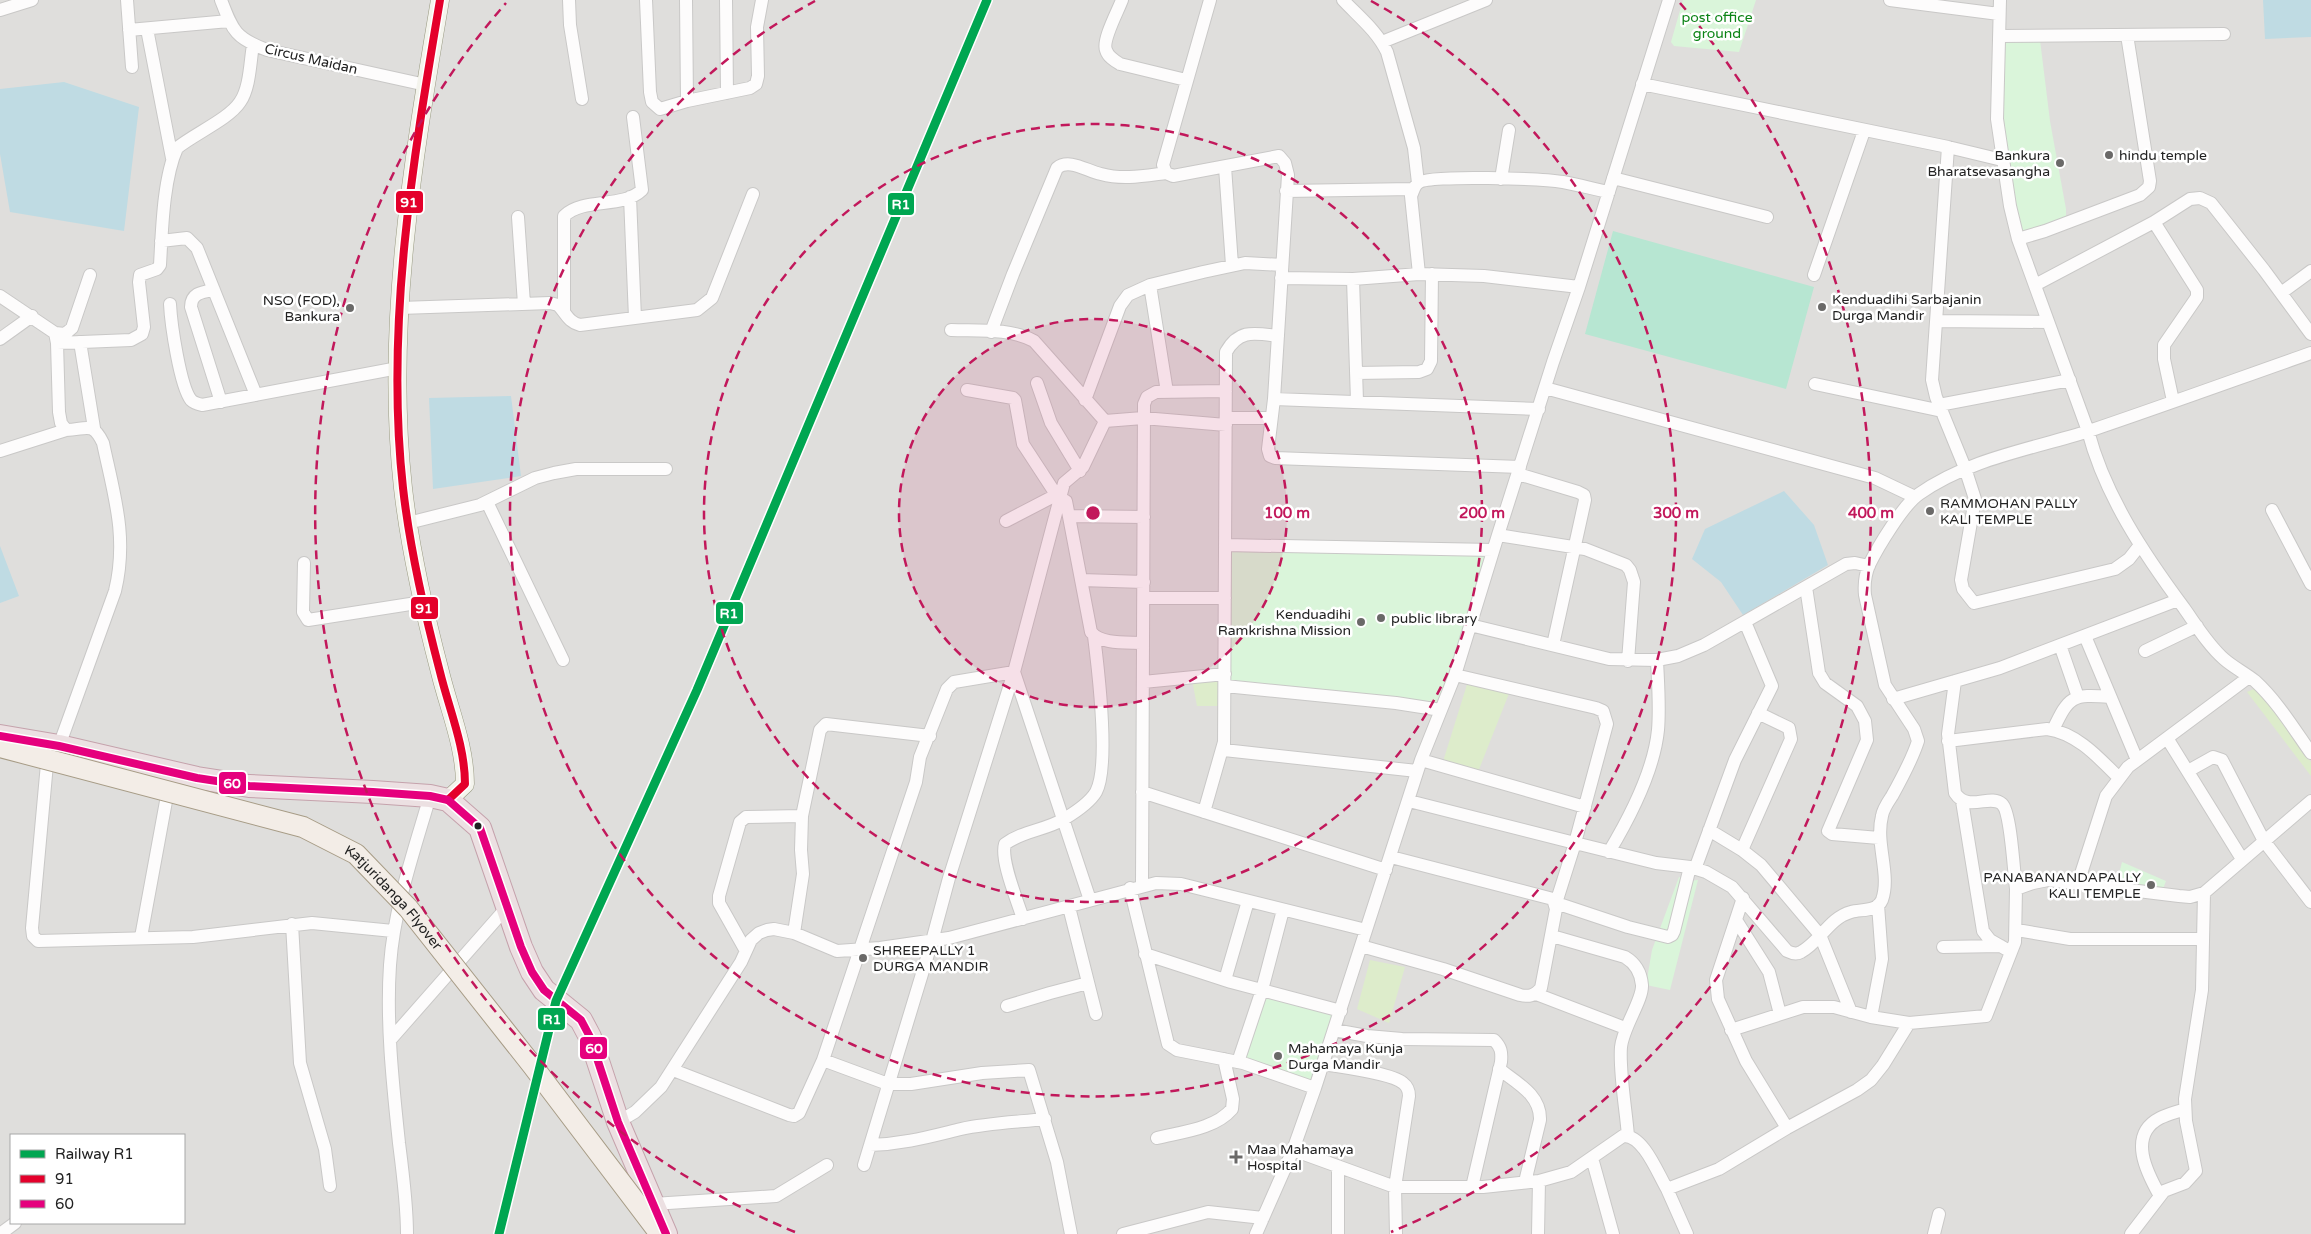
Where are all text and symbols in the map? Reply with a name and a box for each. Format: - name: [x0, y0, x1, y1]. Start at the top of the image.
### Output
- park label: post office ground: [1681, 9, 1753, 42]
- street label: Circus Maidan: [263, 40, 359, 78]
- place label: Bankura Bharatsevasangha: [1927, 147, 2050, 180]
- place label: hindu temple: [2119, 147, 2207, 164]
- marker: hindu temple: [2103, 149, 2115, 161]
- marker: Bankura Bharatsevasangha: [2054, 157, 2066, 169]
- line badge: 91: [395, 190, 424, 214]
- line badge: R1: [887, 192, 915, 216]
- text: 91: [400, 194, 418, 211]
- text: R1: [892, 196, 910, 213]
- place label: Kenduadihi Sarbajanin Durga Mandir: [1832, 291, 1982, 324]
- place label: NSO (FOD), Bankura: [263, 292, 340, 325]
- marker: Kenduadihi Sarbajanin Durga Mandir: [1816, 301, 1828, 313]
- marker: NSO (FOD), Bankura: [344, 302, 356, 314]
- place label: RAMMOHAN PALLY KALI TEMPLE: [1940, 495, 2078, 528]
- centre of rings: [1084, 504, 1102, 522]
- text: 100 m: [1264, 504, 1310, 522]
- text: 200 m: [1459, 504, 1505, 522]
- text: 300 m: [1653, 504, 1699, 522]
- text: 400 m: [1848, 504, 1894, 522]
- marker: RAMMOHAN PALLY KALI TEMPLE: [1924, 505, 1936, 517]
- line badge: 91: [410, 596, 439, 620]
- text: 91: [415, 600, 433, 617]
- line badge: R1: [715, 601, 744, 625]
- text: R1: [720, 605, 738, 622]
- place label: Kenduadihi Ramkrishna Mission: [1218, 606, 1351, 639]
- place label: public library: [1391, 610, 1478, 627]
- marker: public library: [1375, 612, 1387, 624]
- marker: Kenduadihi Ramkrishna Mission: [1355, 616, 1367, 628]
- line badge: 60: [218, 771, 247, 795]
- text: 60: [223, 775, 241, 792]
- unlabelled marker: [473, 821, 483, 831]
- street label: Katjuridanga Flyover: [342, 841, 447, 954]
- place label: PANABANANDAPALLY KALI TEMPLE: [1983, 869, 2141, 902]
- marker: PANABANANDAPALLY KALI TEMPLE: [2145, 879, 2157, 891]
- place label: SHREEPALLY 1 DURGA MANDIR: [873, 942, 988, 975]
- marker: SHREEPALLY 1 DURGA MANDIR: [857, 952, 869, 964]
- line badge: R1: [537, 1007, 566, 1031]
- text: R1: [543, 1011, 561, 1028]
- line badge: 60: [579, 1036, 608, 1060]
- text: 60: [585, 1040, 603, 1057]
- place label: Mahamaya Kunja Durga Mandir: [1288, 1040, 1403, 1073]
- marker: Mahamaya Kunja Durga Mandir: [1272, 1050, 1284, 1062]
- legend: [10, 1134, 185, 1224]
- place label: Maa Mahamaya Hospital: [1247, 1141, 1354, 1174]
- text: Railway R1: [55, 1145, 134, 1163]
- marker: Maa Mahamaya Hospital: [1229, 1150, 1243, 1164]
- text: 91: [55, 1170, 74, 1188]
- text: 60: [55, 1195, 74, 1213]

